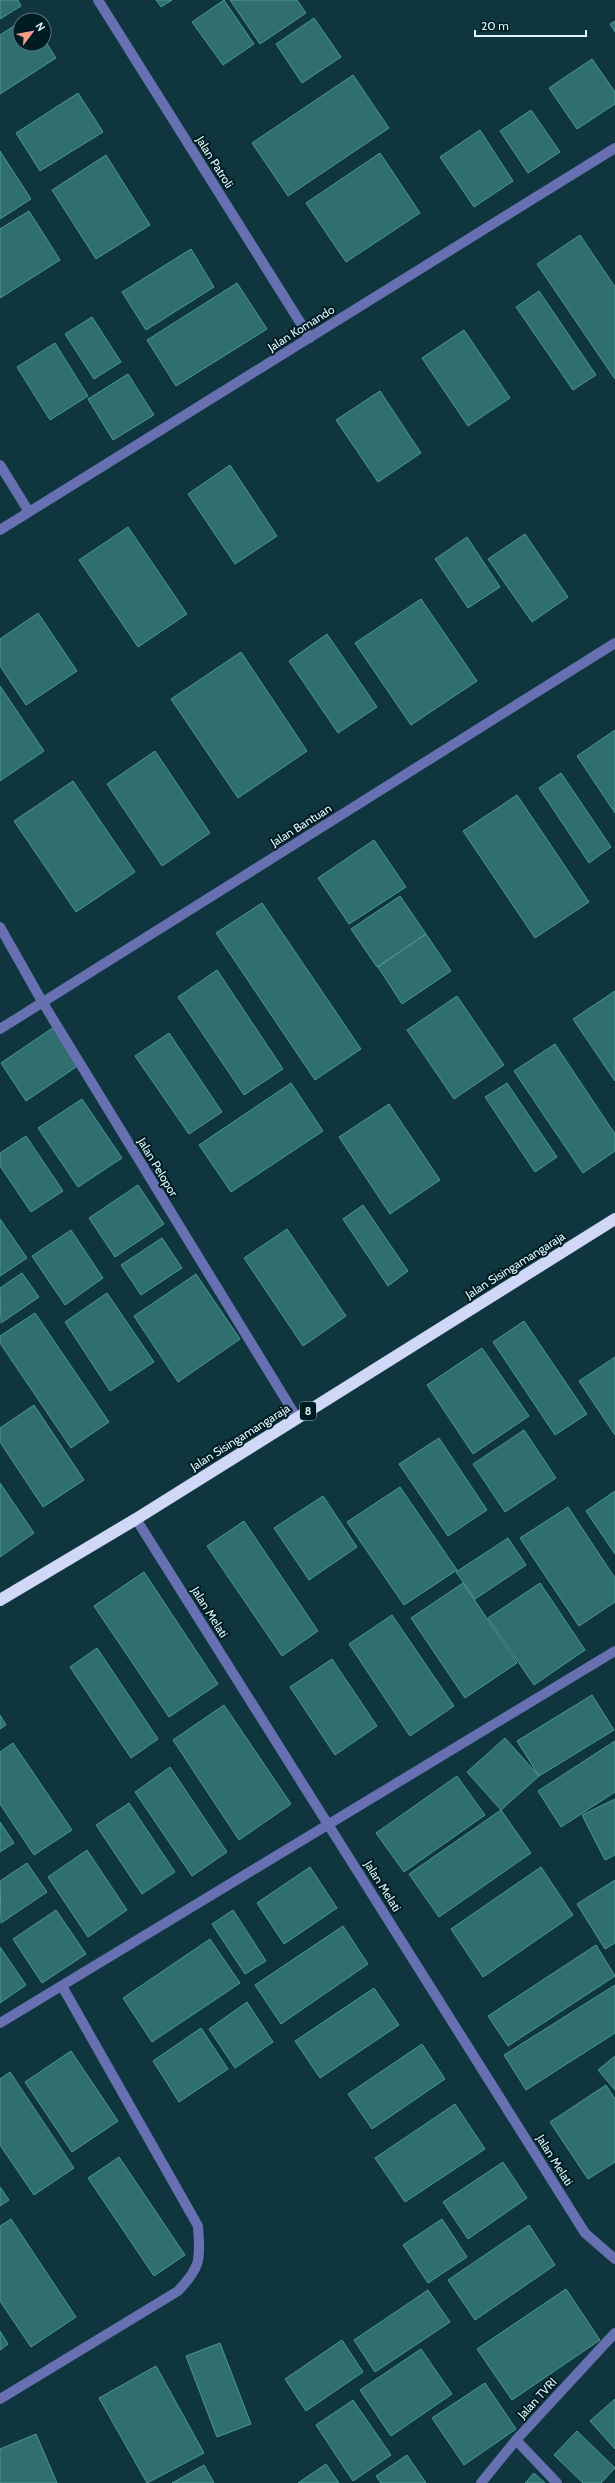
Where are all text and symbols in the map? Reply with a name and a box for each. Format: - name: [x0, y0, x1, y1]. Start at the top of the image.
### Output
- north arrow: [12, 12, 52, 52]
- scale bar: [475, 12, 586, 38]
- text: 20 m: [481, 18, 509, 33]
- text: N: [32, 20, 48, 34]
- street label: Jalan Patroli: [193, 132, 237, 191]
- street label: Jalan Komando: [264, 301, 338, 355]
- street label: Jalan Bantuan: [267, 800, 334, 850]
- street label: Jalan Pelopor: [134, 1134, 182, 1199]
- street label: Jalan Sisingamangaraja: [462, 1228, 568, 1302]
- street label: Jalan Sisingamangaraja: [187, 1400, 293, 1474]
- road number: 8: [300, 1402, 316, 1420]
- street label: Jalan Melati: [188, 1583, 232, 1640]
- street label: Jalan Melati: [361, 1857, 405, 1914]
- street label: Jalan Melati: [533, 2131, 577, 2188]
- street label: Jalan TVRI: [514, 2374, 560, 2422]

